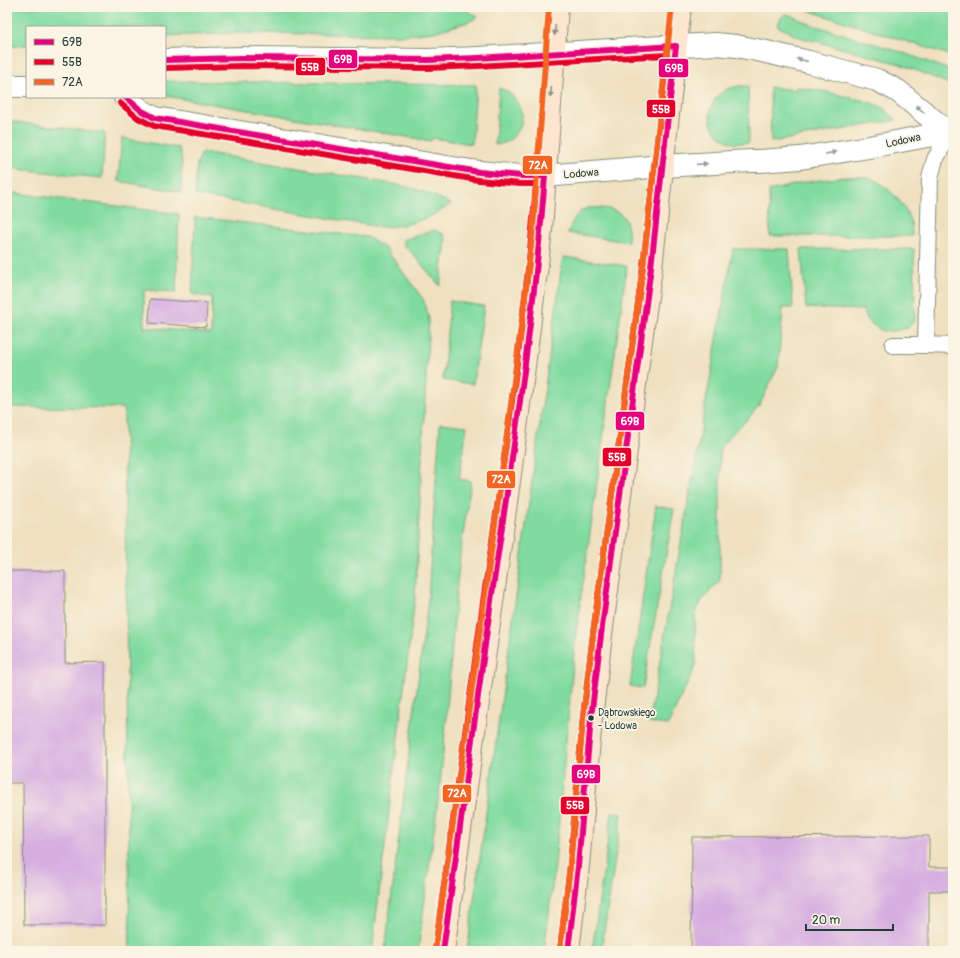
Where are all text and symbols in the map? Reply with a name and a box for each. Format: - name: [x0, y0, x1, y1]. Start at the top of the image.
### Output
- one-way arrow: [552, 24, 559, 36]
- legend: [26, 26, 166, 98]
- text: 69B: [62, 35, 82, 50]
- line badge: 69B: [328, 49, 358, 69]
- text: 69B: [334, 53, 352, 66]
- text: 55B: [62, 55, 82, 70]
- line badge: 55B: [295, 57, 326, 76]
- one-way arrow: [796, 57, 808, 63]
- line badge: 69B: [658, 58, 689, 78]
- text: 55B: [301, 61, 319, 74]
- text: 69B: [665, 62, 683, 75]
- text: 72A: [62, 75, 83, 90]
- one-way arrow: [547, 86, 554, 98]
- line badge: 55B: [646, 99, 676, 118]
- text: 55B: [652, 103, 670, 116]
- one-way arrow: [915, 105, 925, 114]
- street label: Lodowa: [884, 130, 922, 151]
- one-way arrow: [825, 150, 837, 156]
- line badge: 72A: [522, 155, 553, 175]
- text: 72A: [528, 159, 548, 172]
- one-way arrow: [696, 160, 708, 167]
- street label: Lodowa: [563, 165, 599, 182]
- line badge: 69B: [615, 411, 645, 431]
- text: 69B: [621, 415, 639, 428]
- line badge: 55B: [602, 447, 632, 467]
- text: 55B: [608, 451, 626, 464]
- line badge: 72A: [486, 470, 516, 489]
- text: 72A: [491, 473, 511, 486]
- place label: Dąbrowskiego - Lodowa: [598, 707, 656, 732]
- marker: Dąbrowskiego - Lodowa: [586, 713, 596, 723]
- line badge: 69B: [571, 764, 601, 784]
- text: 69B: [577, 768, 595, 781]
- line badge: 72A: [442, 784, 472, 803]
- text: 72A: [447, 787, 467, 800]
- line badge: 55B: [560, 796, 590, 815]
- text: 55B: [566, 799, 584, 812]
- scale bar: [806, 906, 893, 932]
- text: 20 m: [812, 913, 841, 928]

